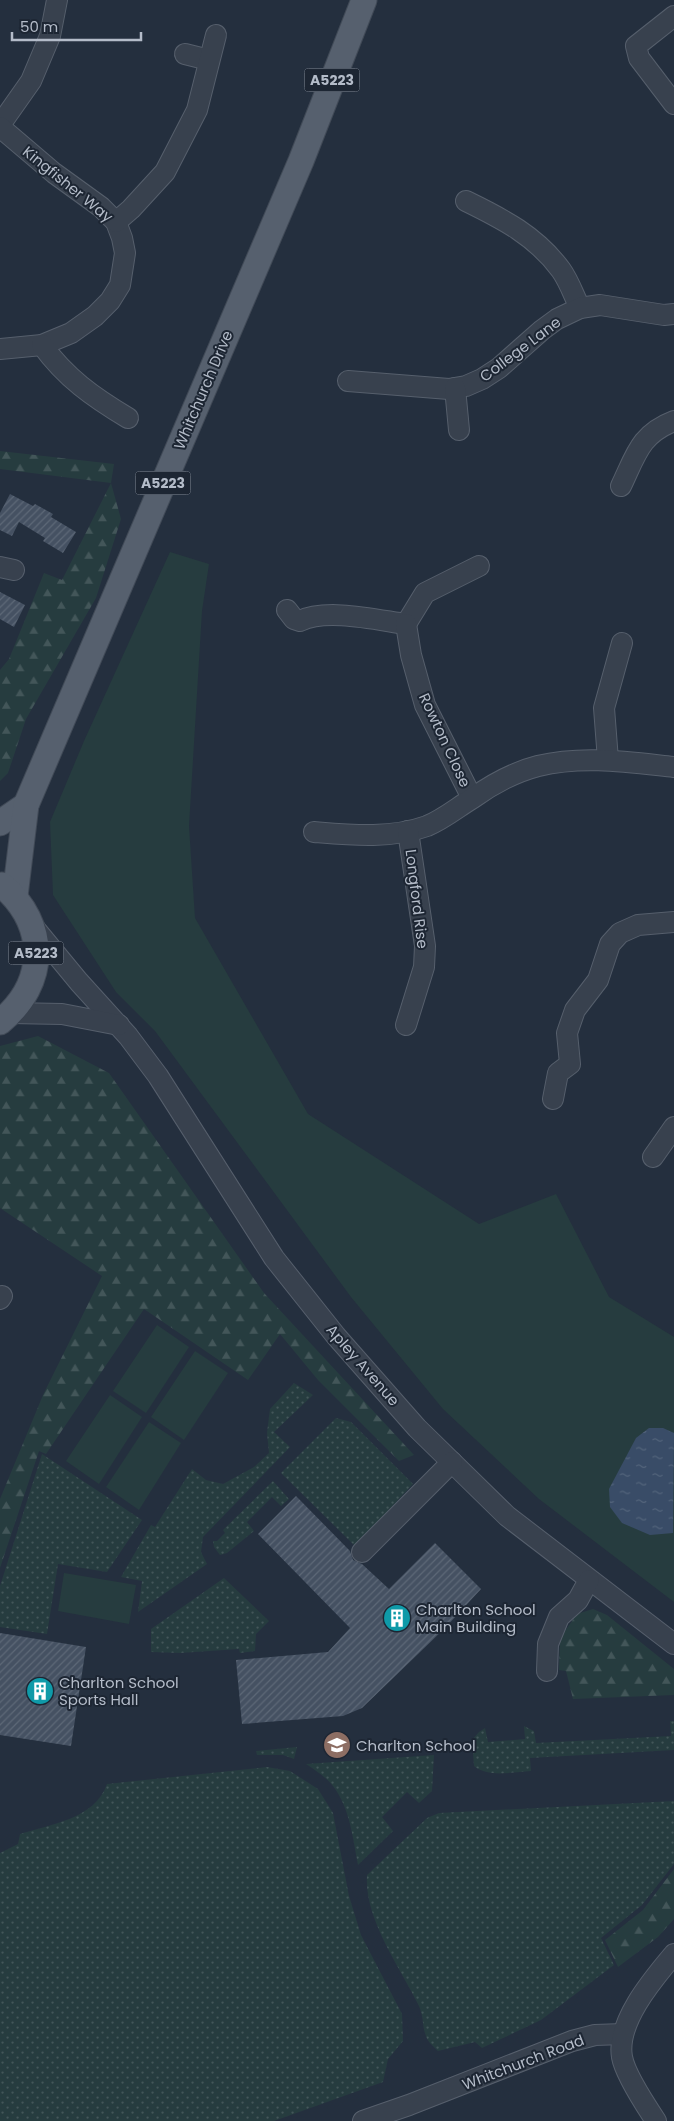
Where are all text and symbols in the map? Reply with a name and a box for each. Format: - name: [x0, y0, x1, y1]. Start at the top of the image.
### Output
- scale bar: [12, 10, 141, 42]
- text: 50 m: [20, 16, 58, 37]
- road number: A5223: [304, 68, 360, 92]
- street label: Kingfisher Way: [18, 141, 118, 227]
- street label: College Lane: [475, 311, 565, 387]
- street label: Whitchurch Drive: [168, 327, 238, 453]
- road number: A5223: [136, 472, 190, 494]
- street label: Rowton Close: [414, 689, 476, 791]
- street label: Longford Rise: [400, 848, 434, 950]
- road number: A5223: [8, 941, 64, 964]
- street label: Apley Avenue: [322, 1320, 404, 1410]
- place label: Charlton School Main Building: [416, 1599, 536, 1637]
- building icon: Charlton School Main Building: [382, 1603, 412, 1633]
- place label: Charlton School Sports Hall: [59, 1672, 179, 1710]
- building icon: Charlton School Sports Hall: [25, 1676, 55, 1706]
- school or university icon: Charlton School: [322, 1730, 352, 1760]
- place label: Charlton School: [356, 1735, 476, 1756]
- street label: Whitchurch Road: [459, 2029, 587, 2095]

